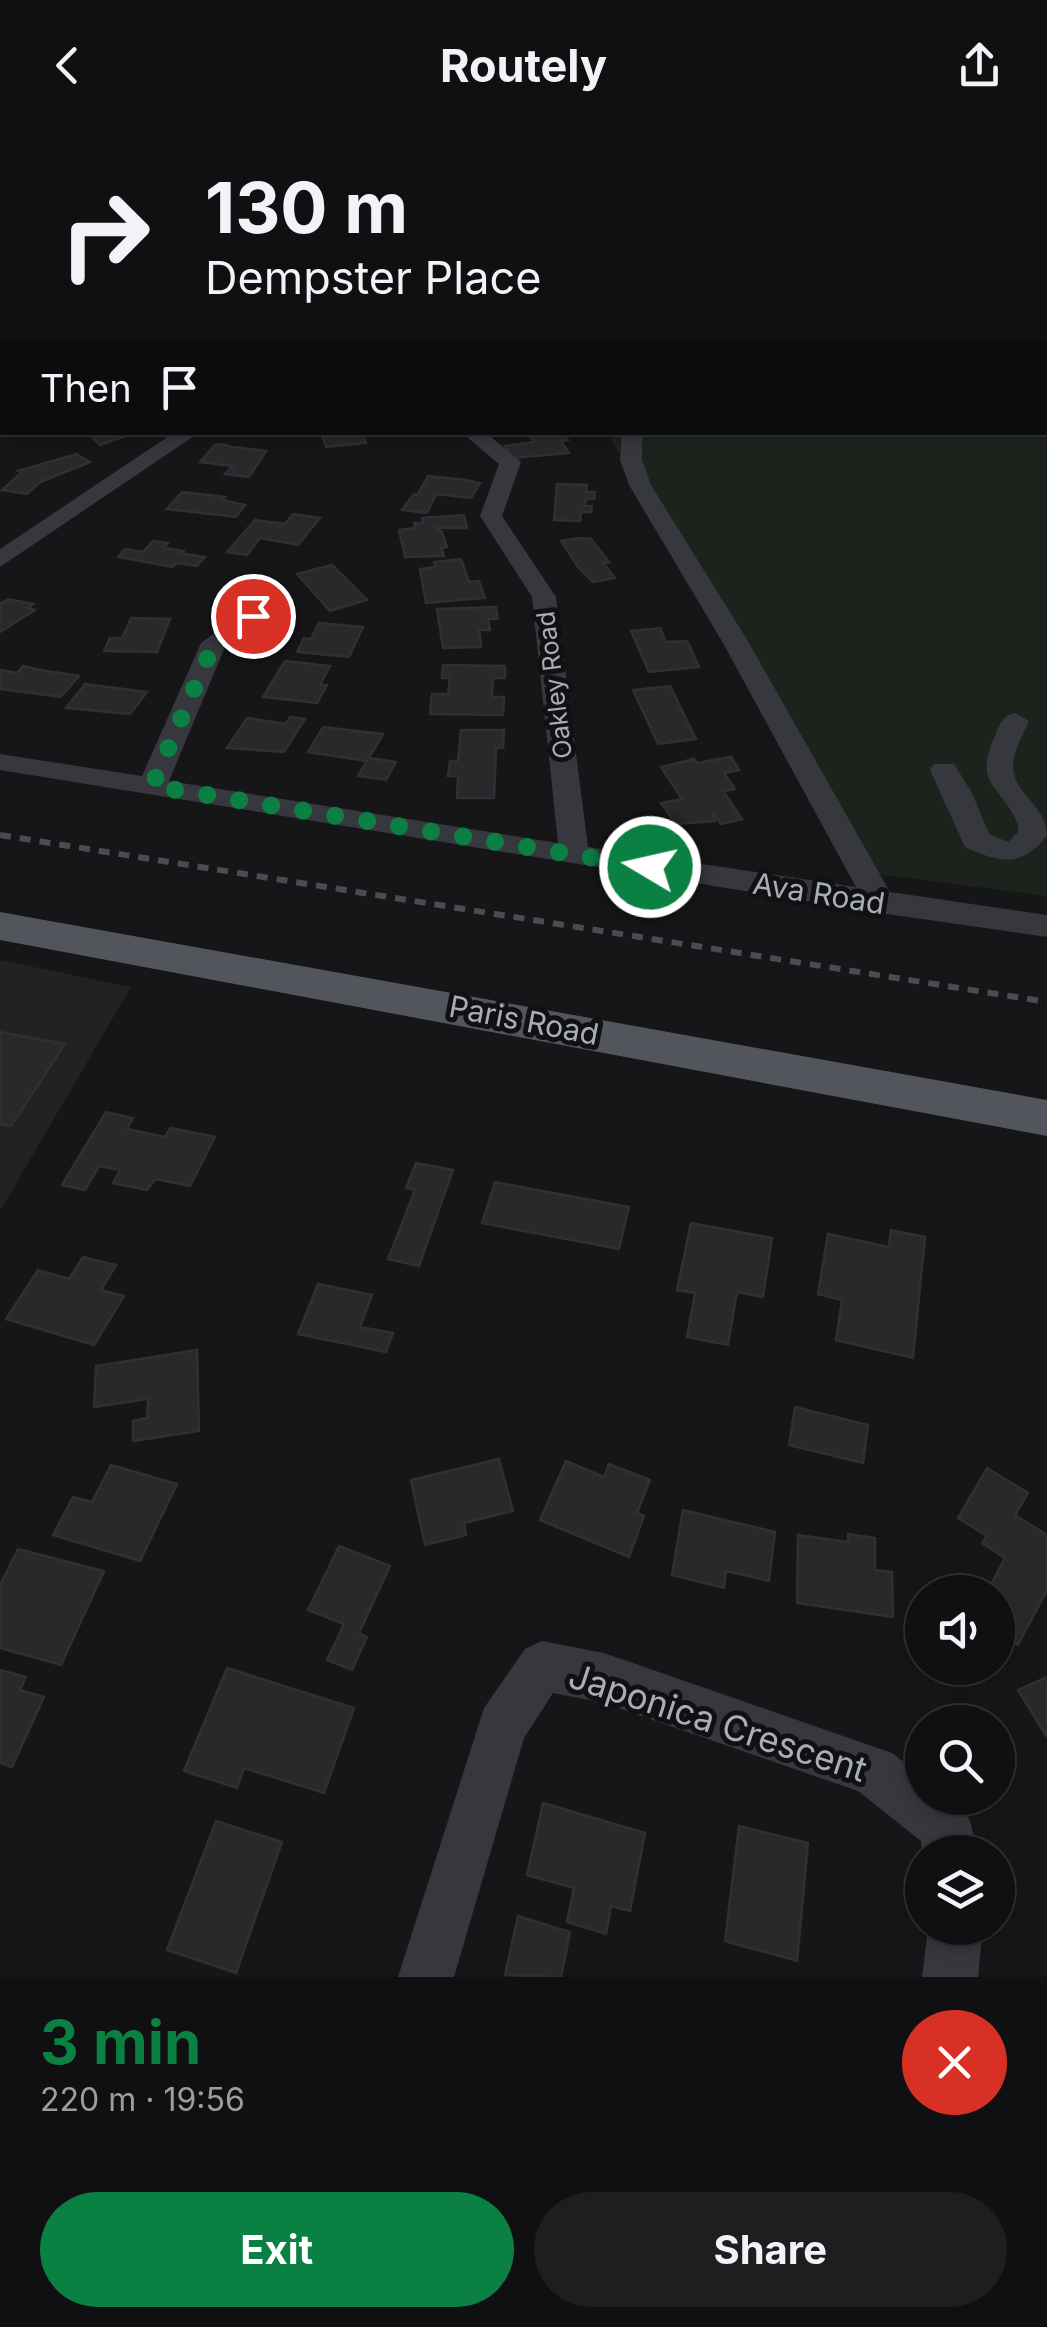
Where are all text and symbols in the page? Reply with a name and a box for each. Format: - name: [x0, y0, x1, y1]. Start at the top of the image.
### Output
- icon: back: [40, 38, 95, 93]
- text: Routely: [440, 38, 607, 93]
- icon: share: [952, 38, 1007, 93]
- text: 130 m: [205, 165, 408, 250]
- icon: right: [40, 170, 170, 300]
- text: Dempster Place: [205, 250, 541, 305]
- icon: arrive: [152, 360, 207, 415]
- text: Then: [40, 365, 132, 411]
- pin: [211, 574, 296, 659]
- icon: arrive: [226, 589, 281, 644]
- street label: Oakley Road: [530, 610, 578, 760]
- position arrow: [598, 815, 702, 919]
- street label: Ava Road: [750, 865, 888, 921]
- street label: Paris Road: [446, 988, 602, 1052]
- map controls: [905, 1575, 1015, 1945]
- button: sound: [905, 1575, 1015, 1685]
- street label: Japonica Crescent: [564, 1654, 872, 1790]
- button: search: [905, 1705, 1015, 1815]
- button: layers: [905, 1835, 1015, 1945]
- text: 3 min: [40, 2006, 201, 2078]
- button: close: [902, 2010, 1007, 2115]
- text: 220 m · 19:56: [40, 2080, 245, 2119]
- button: Exit: [40, 2192, 514, 2307]
- button: Share: [534, 2192, 1007, 2307]

